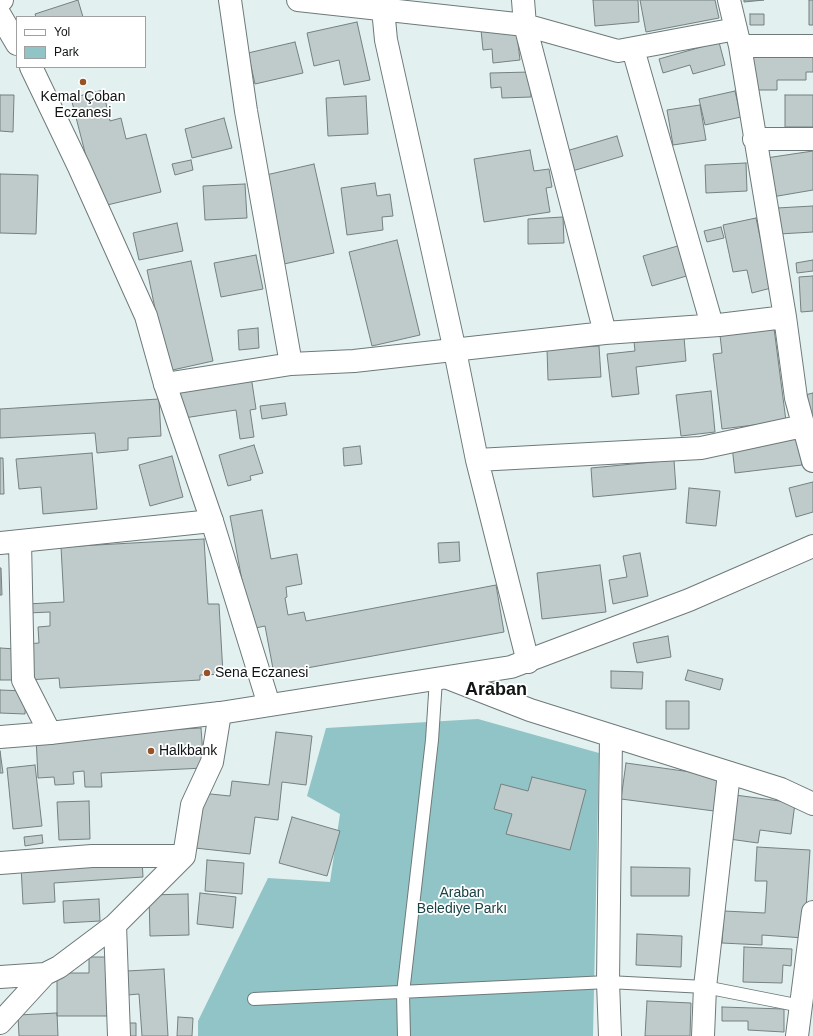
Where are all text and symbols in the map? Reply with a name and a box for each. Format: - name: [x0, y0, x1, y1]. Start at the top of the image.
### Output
- legend: [16, 16, 146, 68]
- text: Yol: [54, 25, 70, 39]
- text: Park: [54, 45, 79, 59]
- marker: Kemal Çoban Eczanesi: [78, 77, 88, 87]
- place label: Kemal Çoban Eczanesi: [41, 89, 125, 122]
- place label: Sena Eczanesi: [215, 665, 308, 681]
- marker: Sena Eczanesi: [202, 668, 212, 678]
- district label: Araban: [465, 679, 527, 701]
- place label: Halkbank: [159, 743, 217, 759]
- marker: Halkbank: [146, 746, 156, 756]
- park label: Araban Belediye Parkı: [417, 885, 507, 918]

